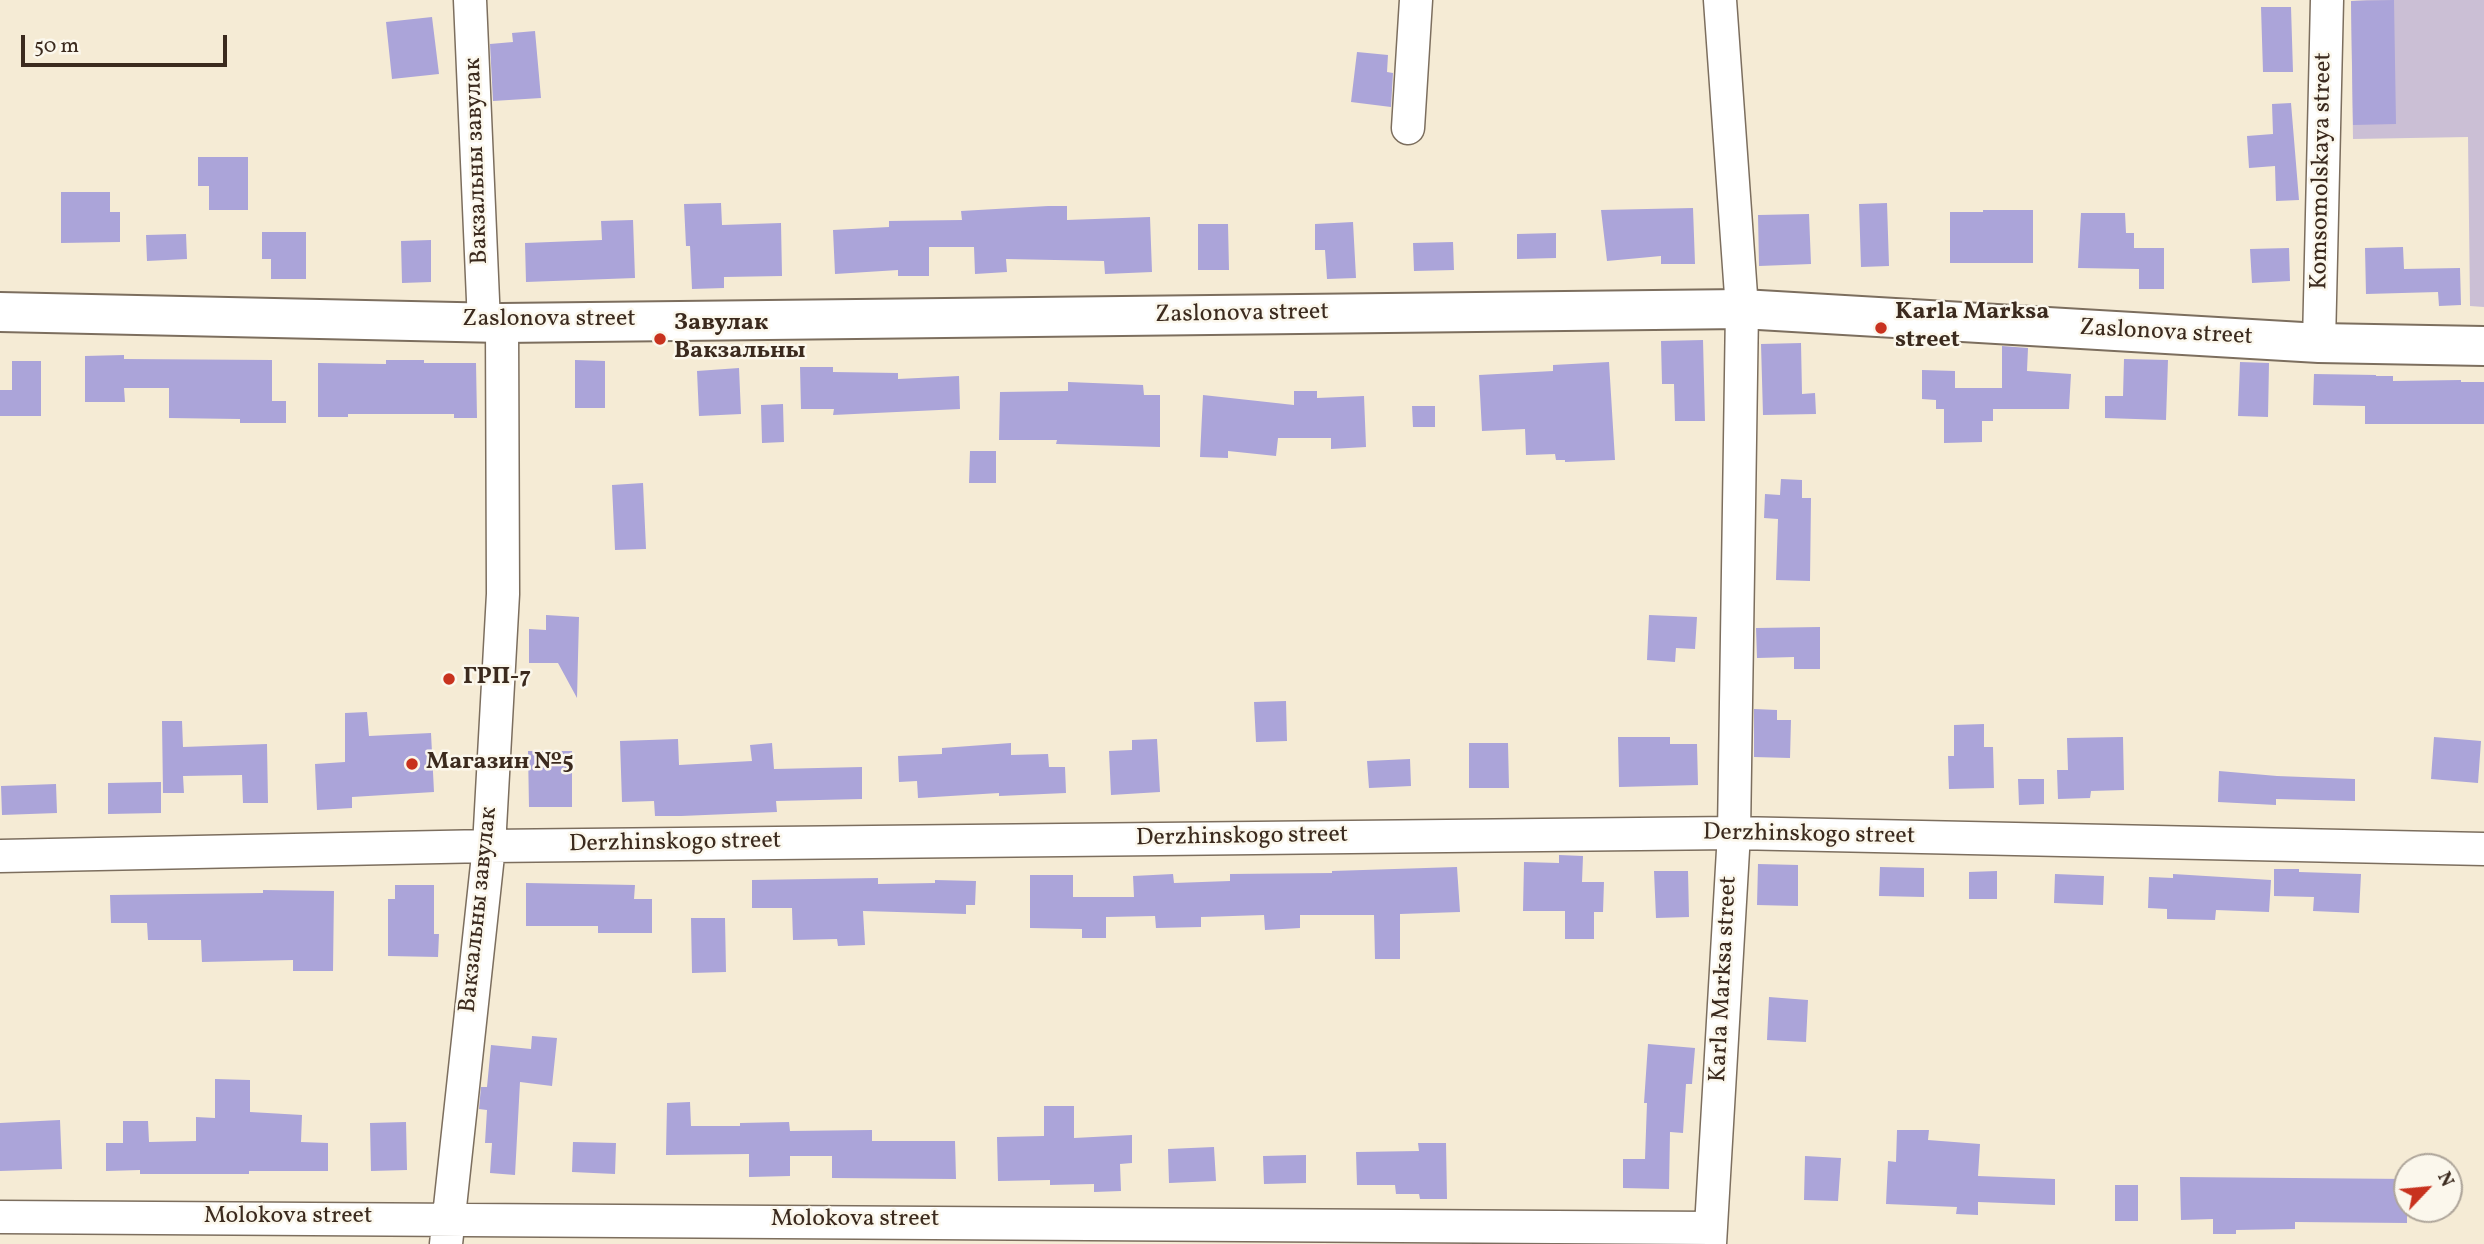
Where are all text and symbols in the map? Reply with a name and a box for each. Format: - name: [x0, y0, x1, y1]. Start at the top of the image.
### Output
- scale bar: [24, 21, 231, 65]
- text: 50 m: [34, 32, 79, 61]
- street label: Komsomolskaya street: [2307, 52, 2339, 290]
- street label: Вакзальны завулак: [460, 57, 496, 265]
- street label: Zaslonova street: [1155, 299, 1329, 331]
- place label: Karla Marksa street: [1895, 300, 2049, 356]
- street label: Zaslonova street: [462, 307, 636, 335]
- place label: Завулак Вакзальны: [674, 311, 806, 367]
- street label: Zaslonova street: [2079, 315, 2253, 353]
- marker: Karla Marksa street: [1873, 320, 1889, 336]
- marker: Завулак Вакзальны: [652, 331, 668, 347]
- place label: ГРП-7: [463, 665, 531, 693]
- marker: ГРП-7: [441, 671, 457, 687]
- place label: Магазин №5: [426, 750, 574, 778]
- marker: Магазин №5: [404, 756, 420, 772]
- street label: Вакзальны завулак: [455, 806, 505, 1014]
- street label: Derzhinskogo street: [1703, 820, 1915, 852]
- street label: Derzhinskogo street: [1136, 822, 1348, 854]
- street label: Derzhinskogo street: [569, 828, 781, 860]
- street label: Karla Marksa street: [1705, 875, 1745, 1083]
- north arrow: [2393, 1153, 2463, 1223]
- text: N: [2430, 1168, 2460, 1192]
- street label: Molokova street: [204, 1204, 372, 1232]
- street label: Molokova street: [771, 1207, 939, 1235]

